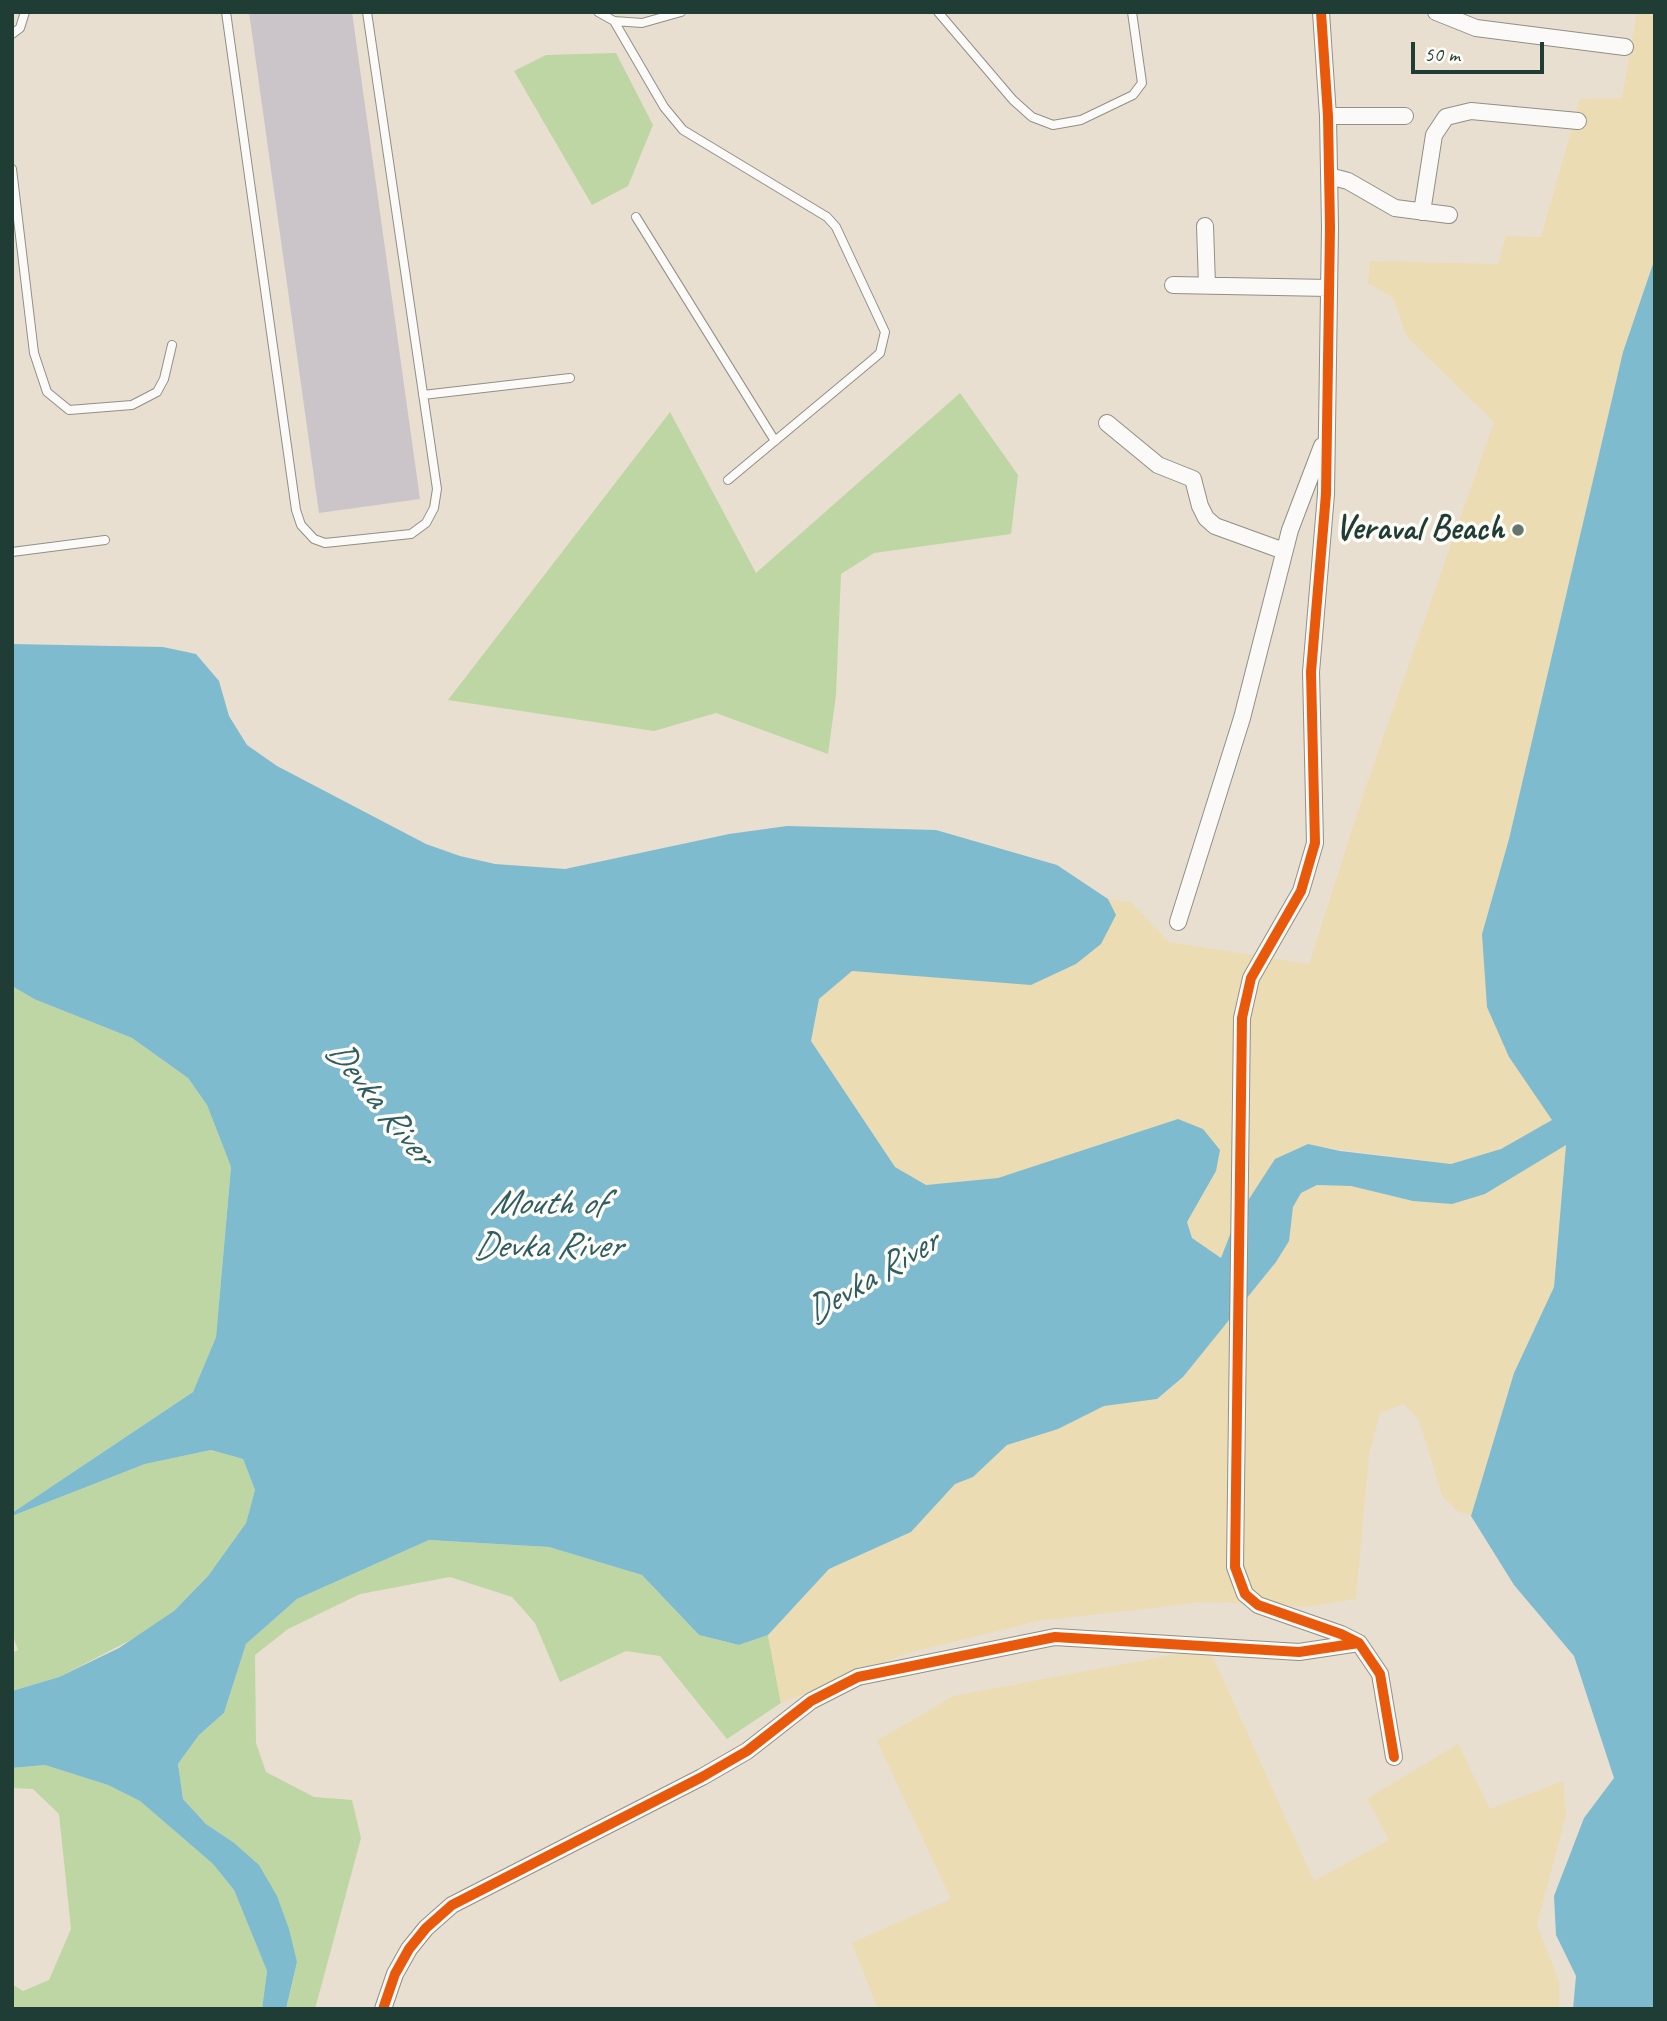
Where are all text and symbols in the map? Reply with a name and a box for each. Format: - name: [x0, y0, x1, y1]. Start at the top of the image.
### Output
- scale bar: [1415, 28, 1548, 72]
- text: 50 m: [1424, 41, 1460, 67]
- place label: Veraval Beach: [1335, 509, 1504, 551]
- marker: Veraval Beach: [1510, 522, 1526, 538]
- water label: Devka River: [315, 1031, 443, 1175]
- water label: Mouth of Devka River: [473, 1182, 621, 1269]
- water label: Devka River: [797, 1221, 947, 1335]

